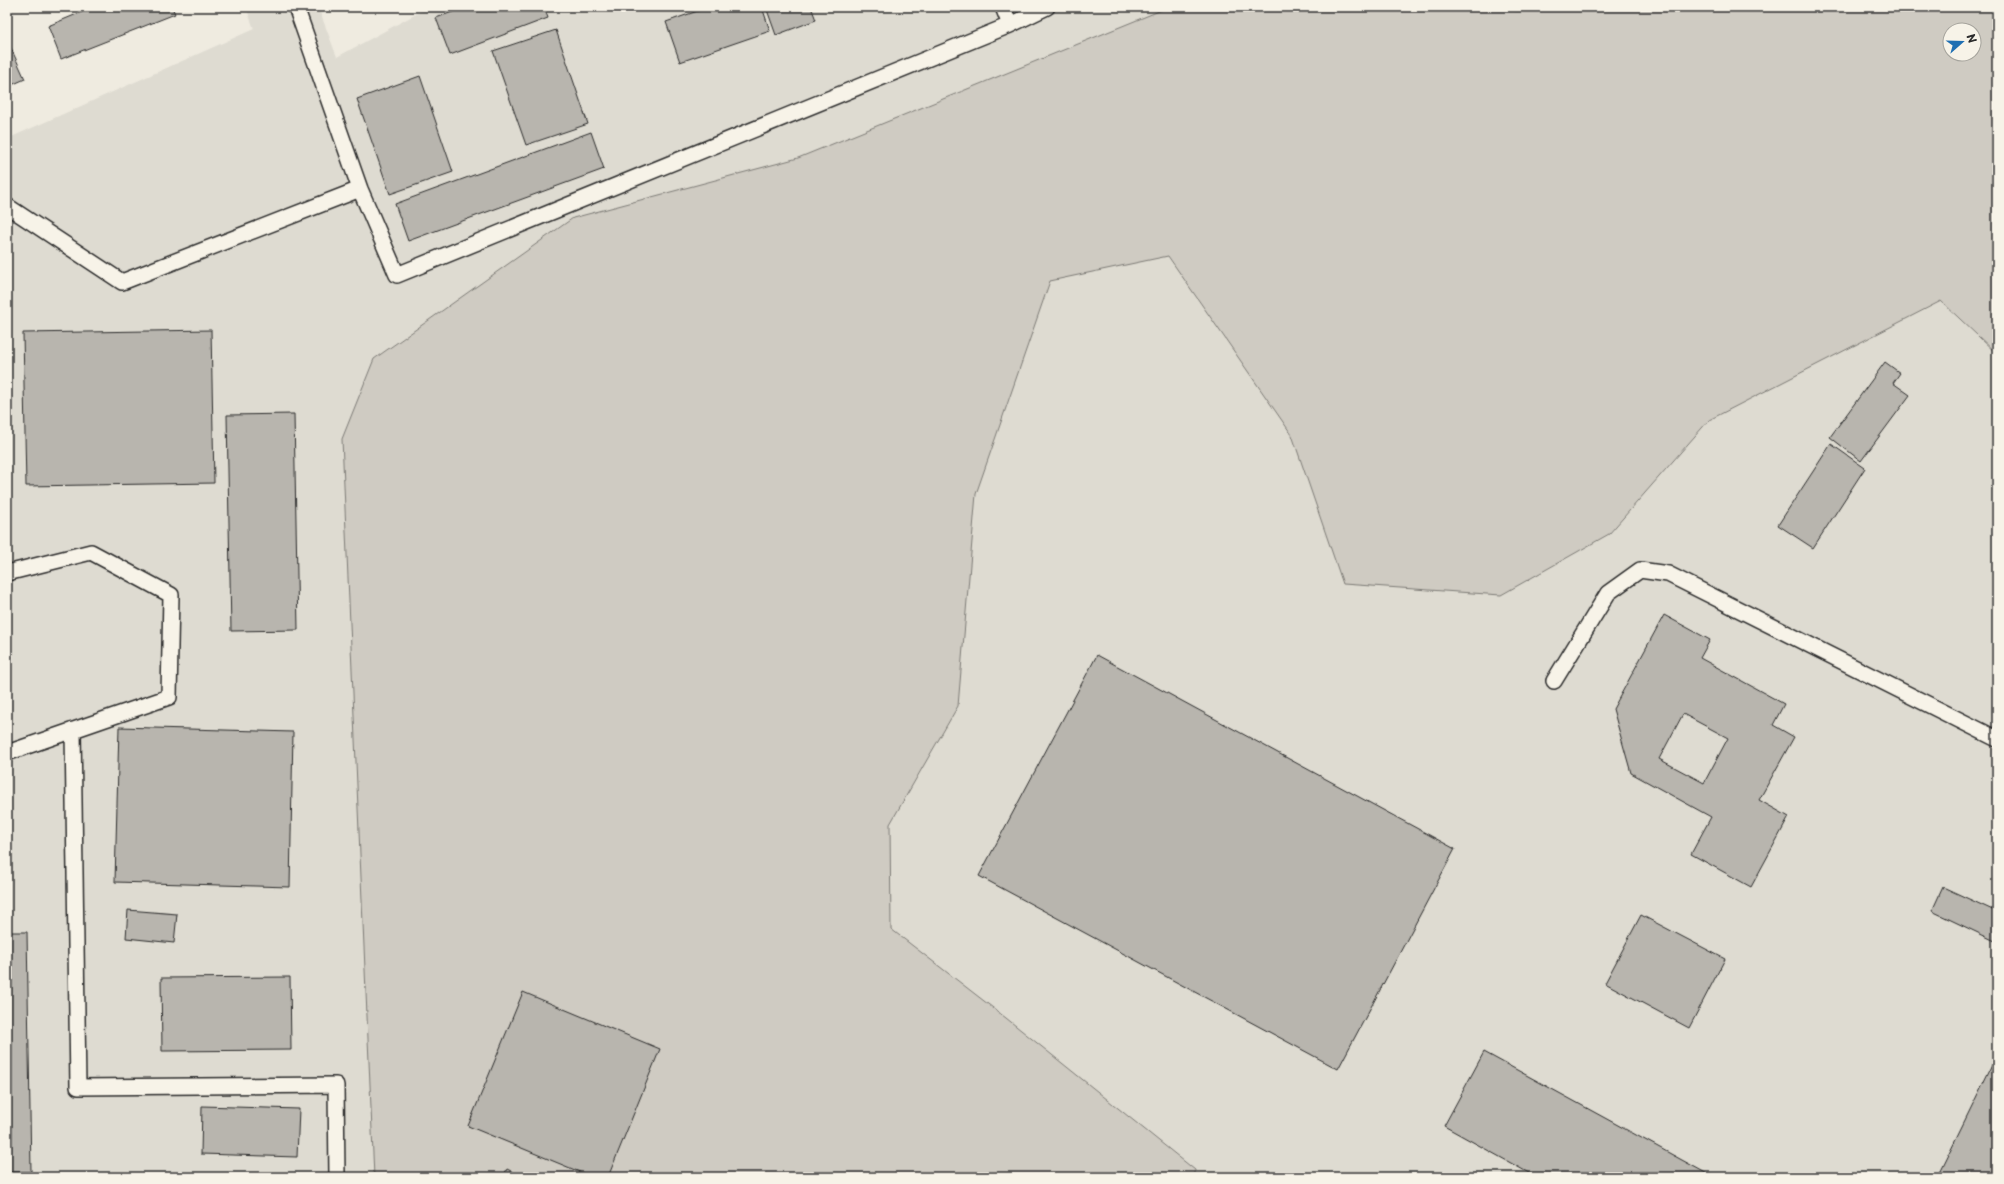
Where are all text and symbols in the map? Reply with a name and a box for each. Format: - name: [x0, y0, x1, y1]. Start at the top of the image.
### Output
- north arrow: [1942, 22, 1982, 62]
- text: N: [1962, 31, 1981, 46]

